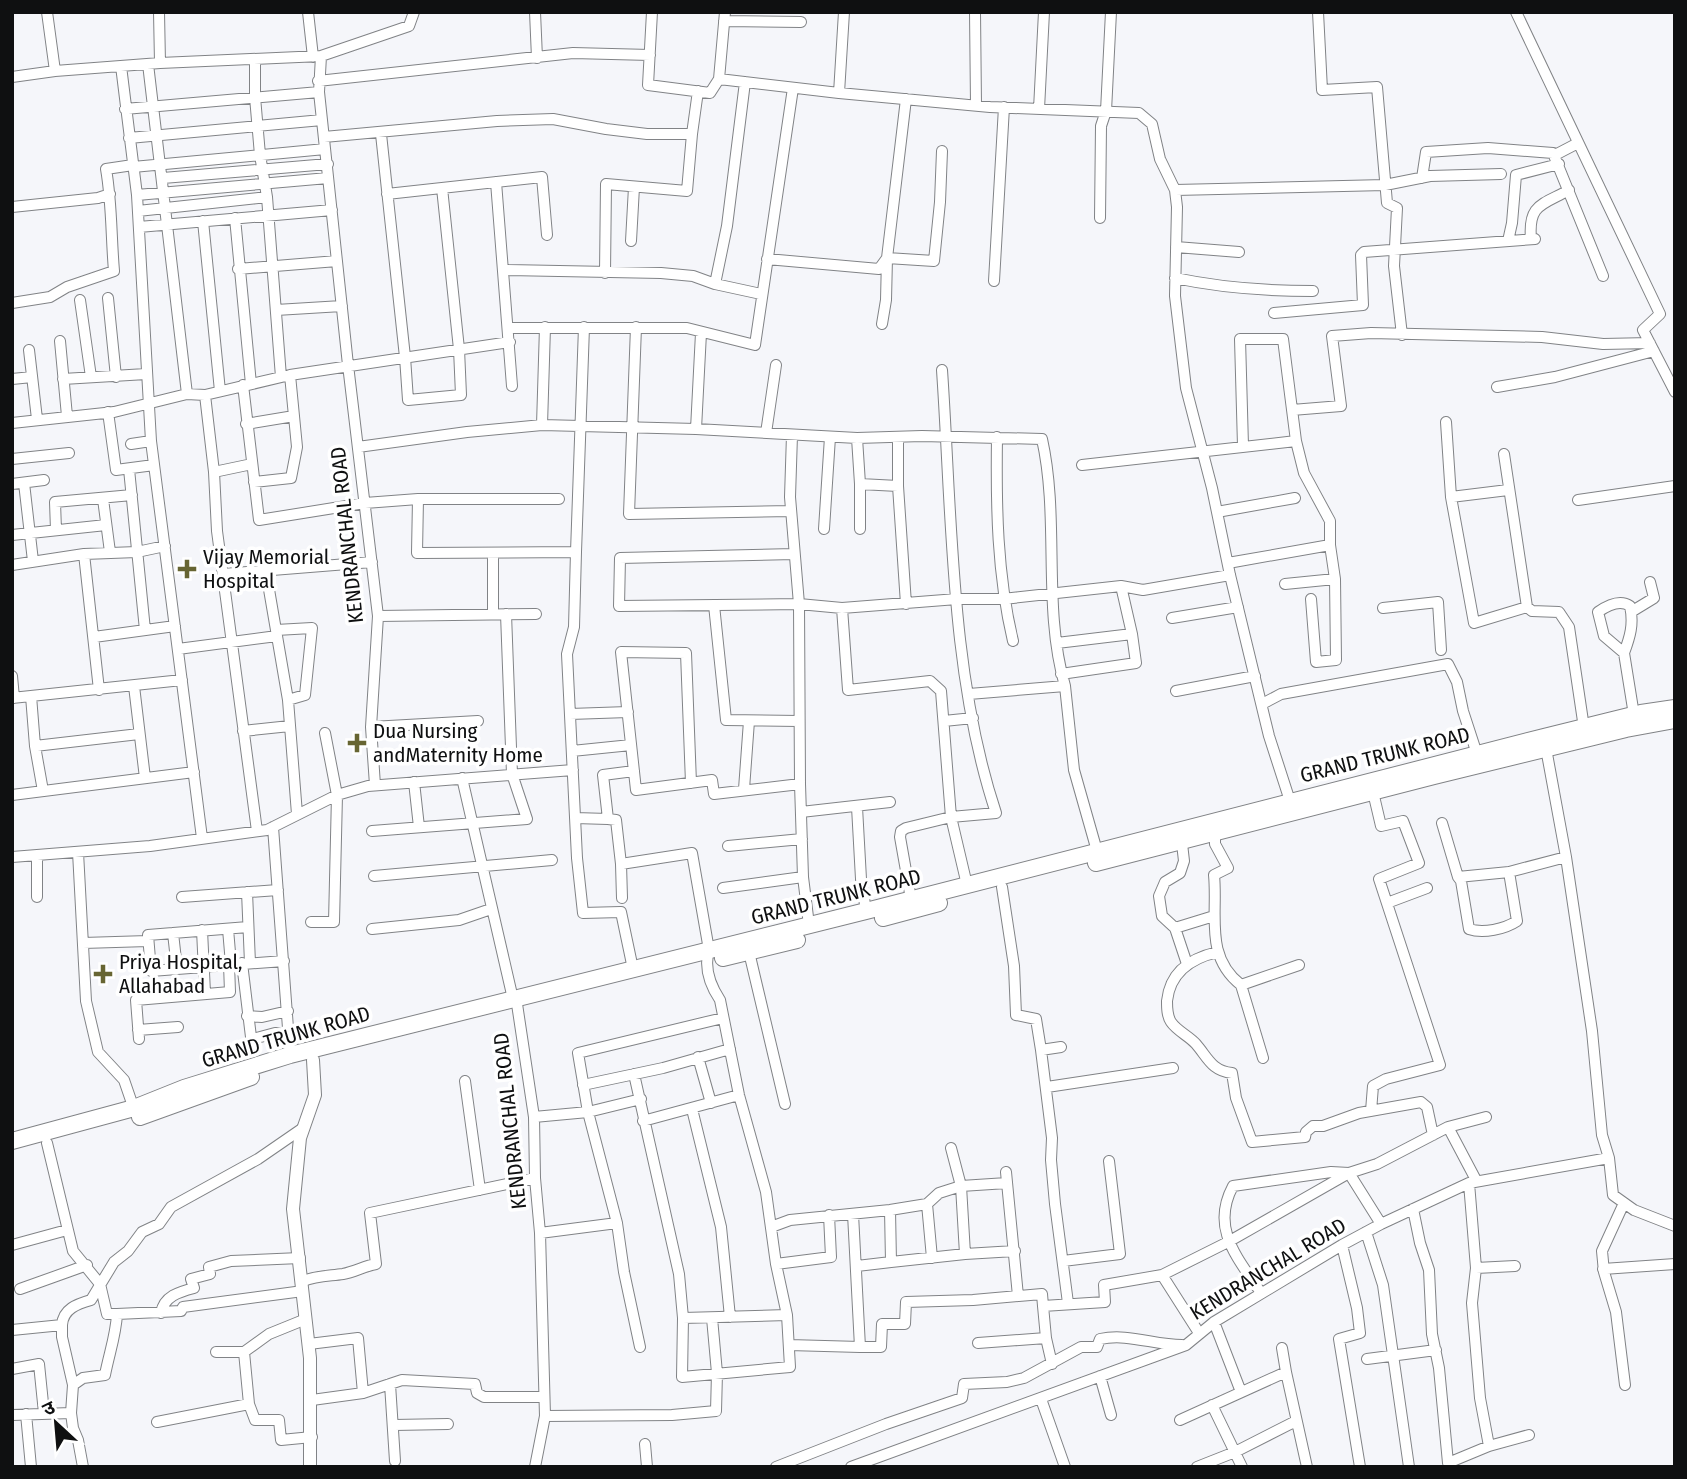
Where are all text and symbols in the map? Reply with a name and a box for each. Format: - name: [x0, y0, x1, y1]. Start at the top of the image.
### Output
- street label: KENDRANCHAL ROAD: [325, 445, 369, 625]
- place label: Vijay Memorial Hospital: [203, 544, 330, 594]
- marker: Vijay Memorial Hospital: [177, 559, 197, 579]
- place label: Dua Nursing andMaternity Home: [373, 718, 543, 768]
- street label: GRAND TRUNK ROAD: [1297, 721, 1473, 789]
- marker: Dua Nursing andMaternity Home: [347, 733, 367, 753]
- street label: GRAND TRUNK ROAD: [748, 863, 924, 931]
- place label: Priya Hospital, Allahabad: [119, 949, 243, 999]
- marker: Priya Hospital, Allahabad: [93, 964, 113, 984]
- street label: GRAND TRUNK ROAD: [199, 1001, 373, 1073]
- street label: KENDRANCHAL ROAD: [488, 1031, 532, 1211]
- street label: KENDRANCHAL ROAD: [1185, 1212, 1351, 1326]
- north arrow: [21, 1388, 91, 1458]
- text: उ: [39, 1395, 60, 1421]

